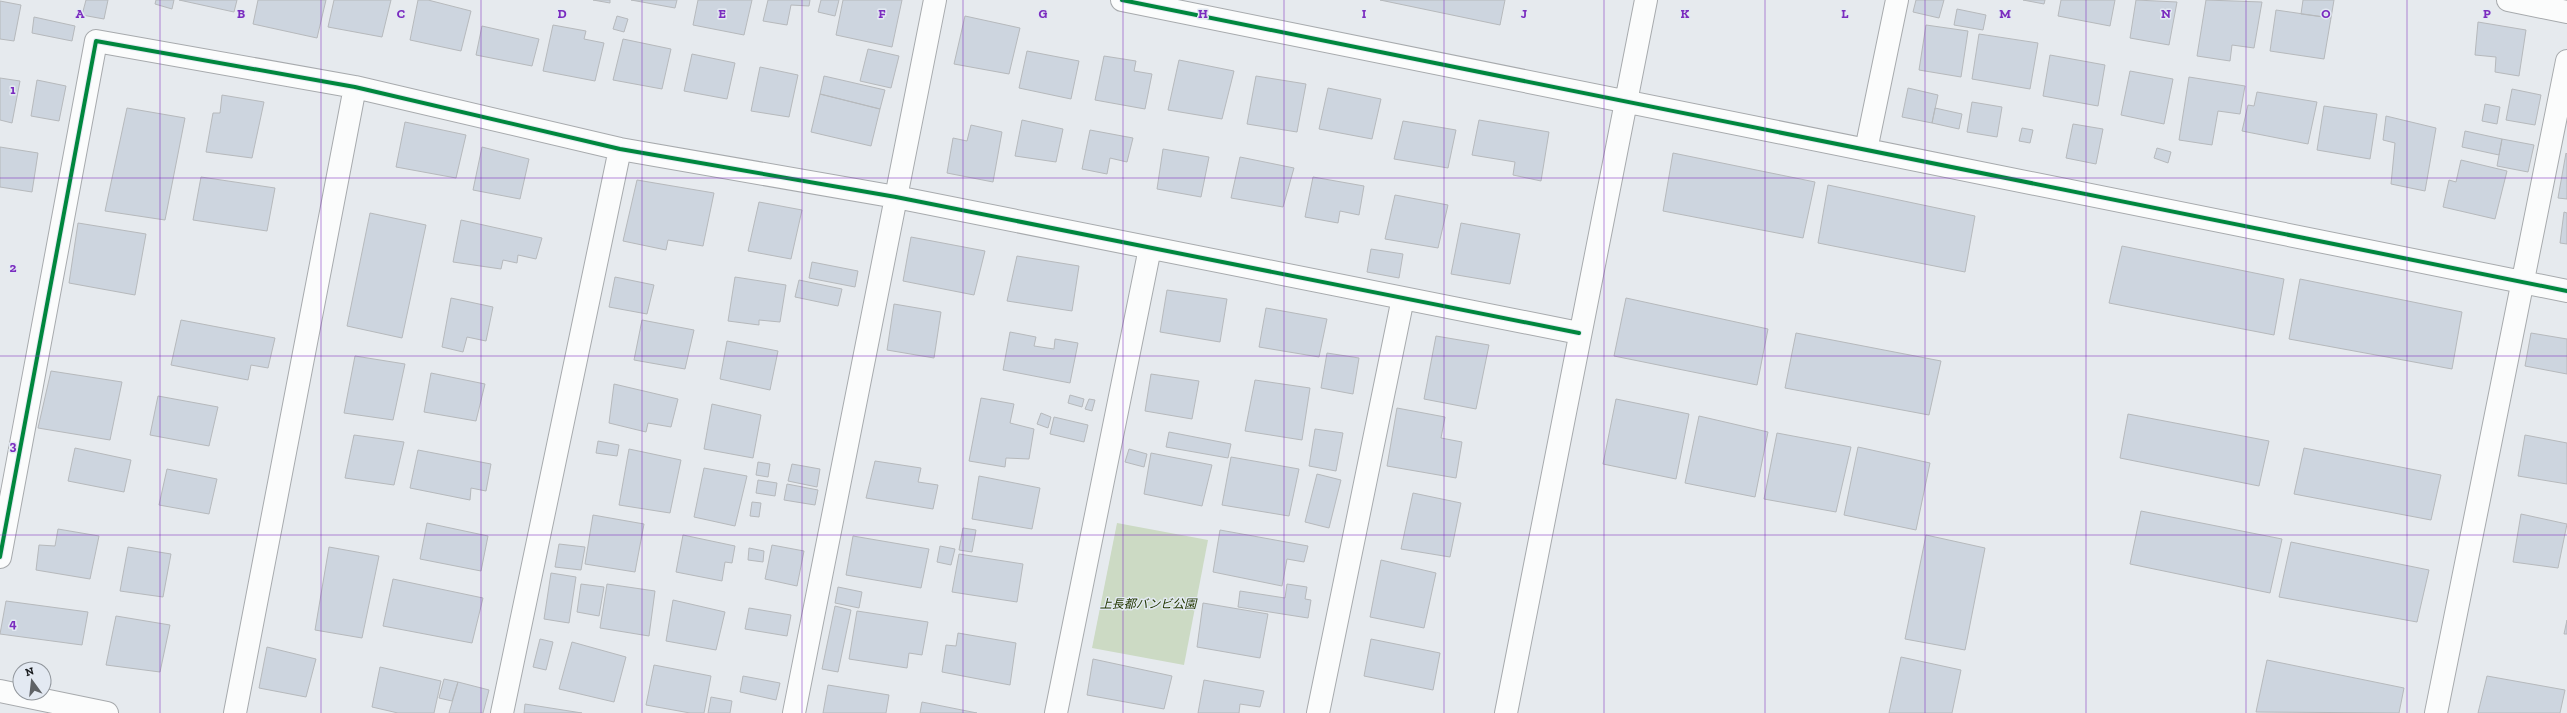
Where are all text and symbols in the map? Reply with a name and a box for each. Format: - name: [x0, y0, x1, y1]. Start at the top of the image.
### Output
- text: A: [76, 6, 85, 21]
- text: B: [237, 6, 245, 21]
- text: C: [397, 6, 405, 21]
- text: D: [557, 6, 567, 21]
- text: E: [718, 6, 726, 21]
- text: F: [878, 6, 886, 21]
- text: G: [1039, 6, 1048, 21]
- text: H: [1198, 6, 1208, 21]
- text: I: [1362, 6, 1367, 21]
- text: J: [1521, 6, 1527, 21]
- text: K: [1681, 6, 1690, 21]
- text: L: [1841, 6, 1849, 21]
- text: M: [1999, 6, 2011, 21]
- text: N: [2161, 6, 2171, 21]
- text: O: [2321, 6, 2331, 21]
- text: P: [2483, 6, 2491, 21]
- text: 1: [10, 82, 16, 97]
- text: 2: [10, 260, 17, 275]
- text: 3: [10, 438, 17, 453]
- park label: 上長都バンビ公園: [1100, 597, 1198, 611]
- text: 4: [9, 616, 17, 631]
- north arrow: [12, 661, 52, 701]
- text: N: [24, 664, 36, 679]

